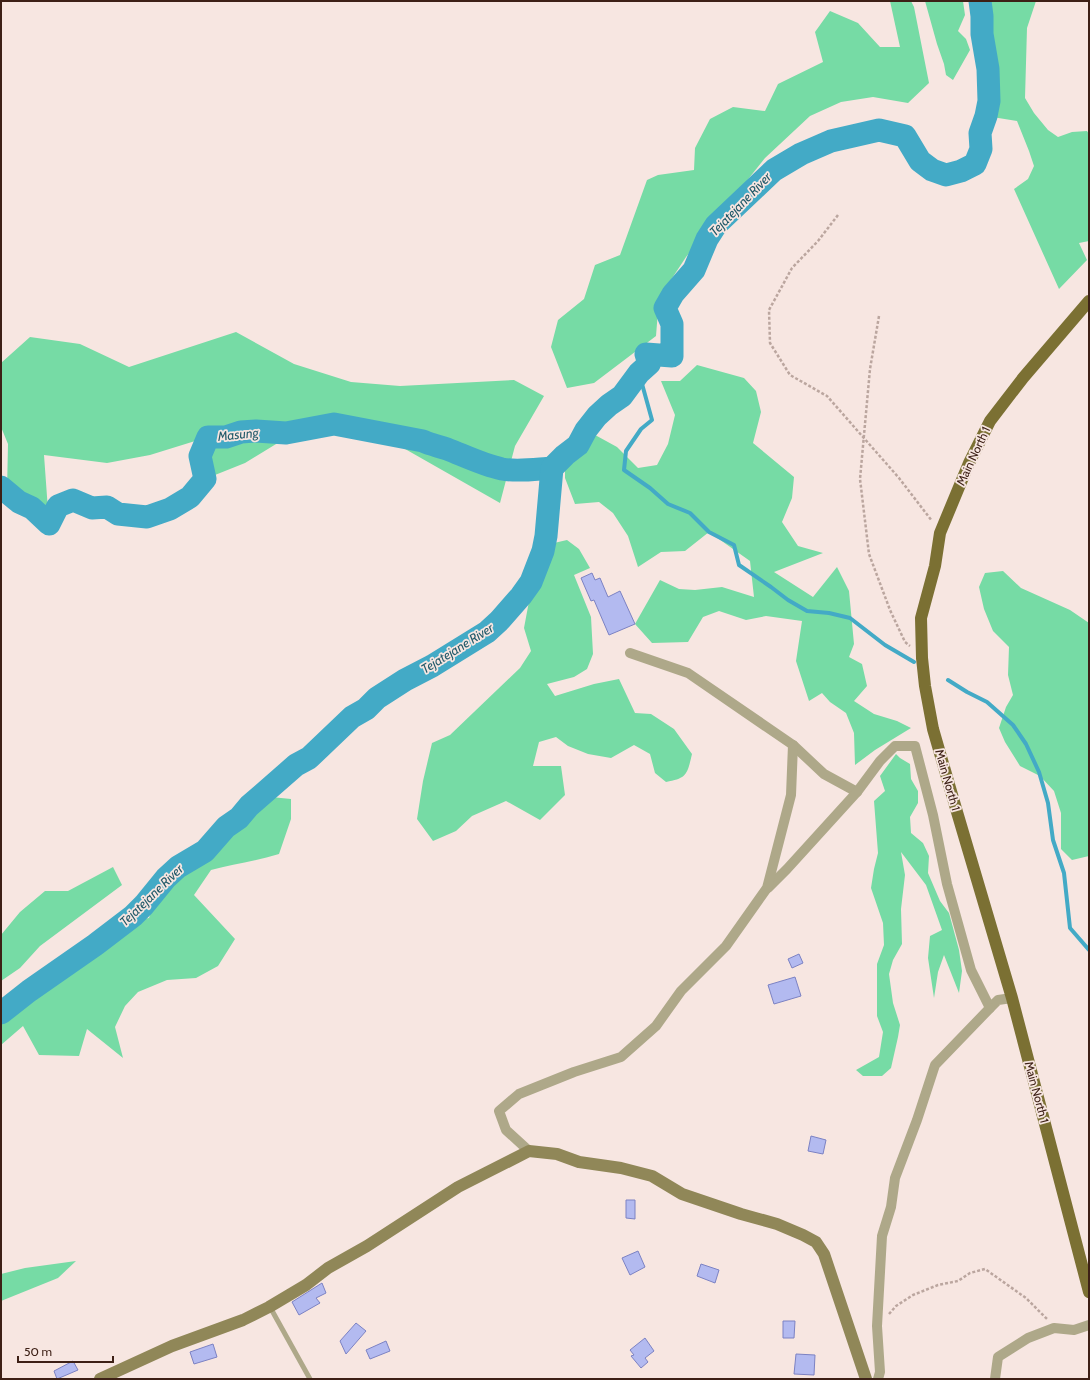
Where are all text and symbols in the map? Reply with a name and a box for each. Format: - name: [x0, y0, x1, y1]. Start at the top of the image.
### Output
- water label: Tejatejane River: [706, 168, 776, 240]
- water label: Masung: [216, 424, 260, 444]
- street label: Main North 1: [953, 424, 993, 488]
- water label: Tejatejane River: [418, 619, 497, 677]
- street label: Main North 1: [932, 748, 964, 812]
- water label: Tejatejane River: [116, 860, 188, 930]
- street label: Main North 1: [1022, 1060, 1052, 1124]
- scale bar: [18, 1338, 113, 1364]
- text: 50 m: [24, 1344, 52, 1359]

